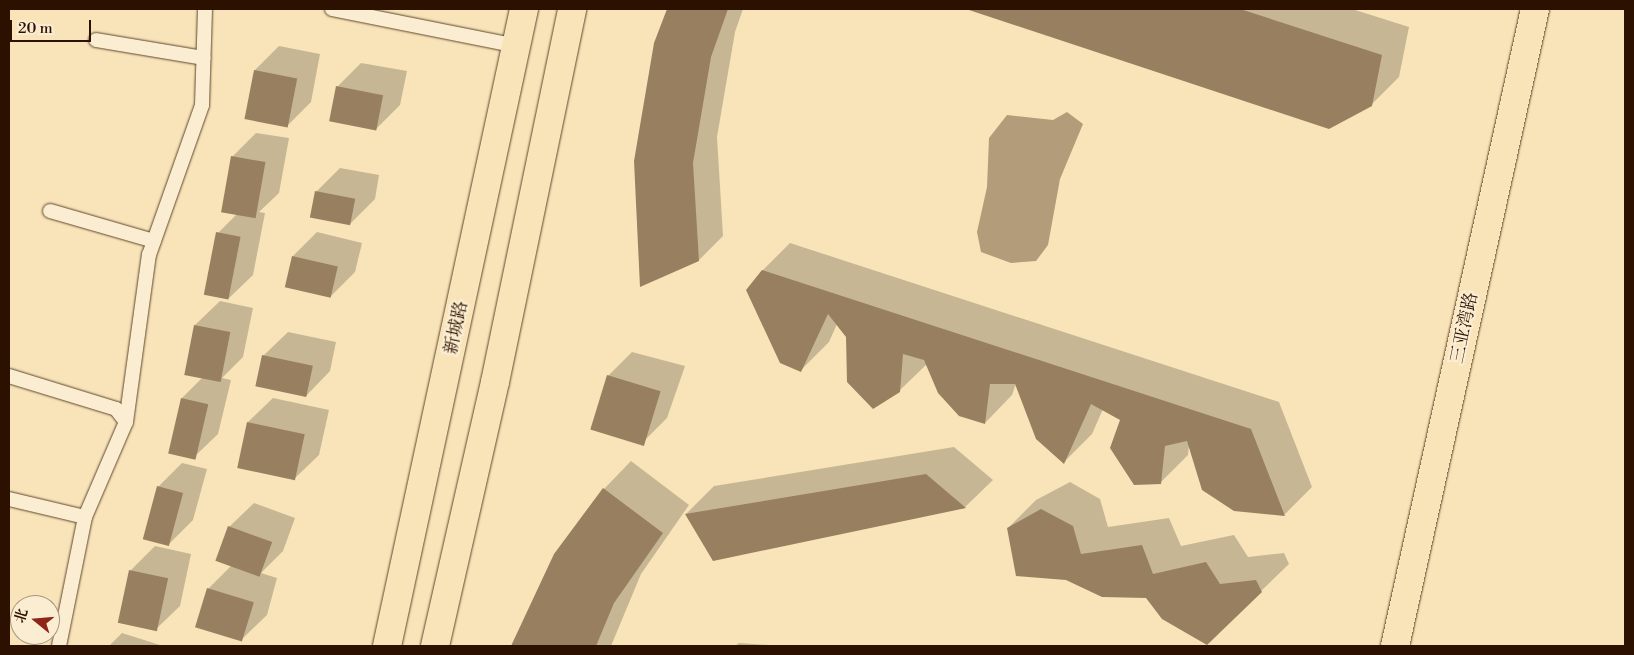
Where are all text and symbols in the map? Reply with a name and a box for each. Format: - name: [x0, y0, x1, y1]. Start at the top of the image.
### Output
- scale bar: [12, 10, 94, 42]
- text: 20 m: [18, 19, 53, 38]
- street label: 三亚湾路: [1447, 291, 1483, 365]
- street label: 新城路: [441, 299, 473, 357]
- north arrow: [10, 595, 60, 645]
- text: 北: [11, 607, 32, 625]

